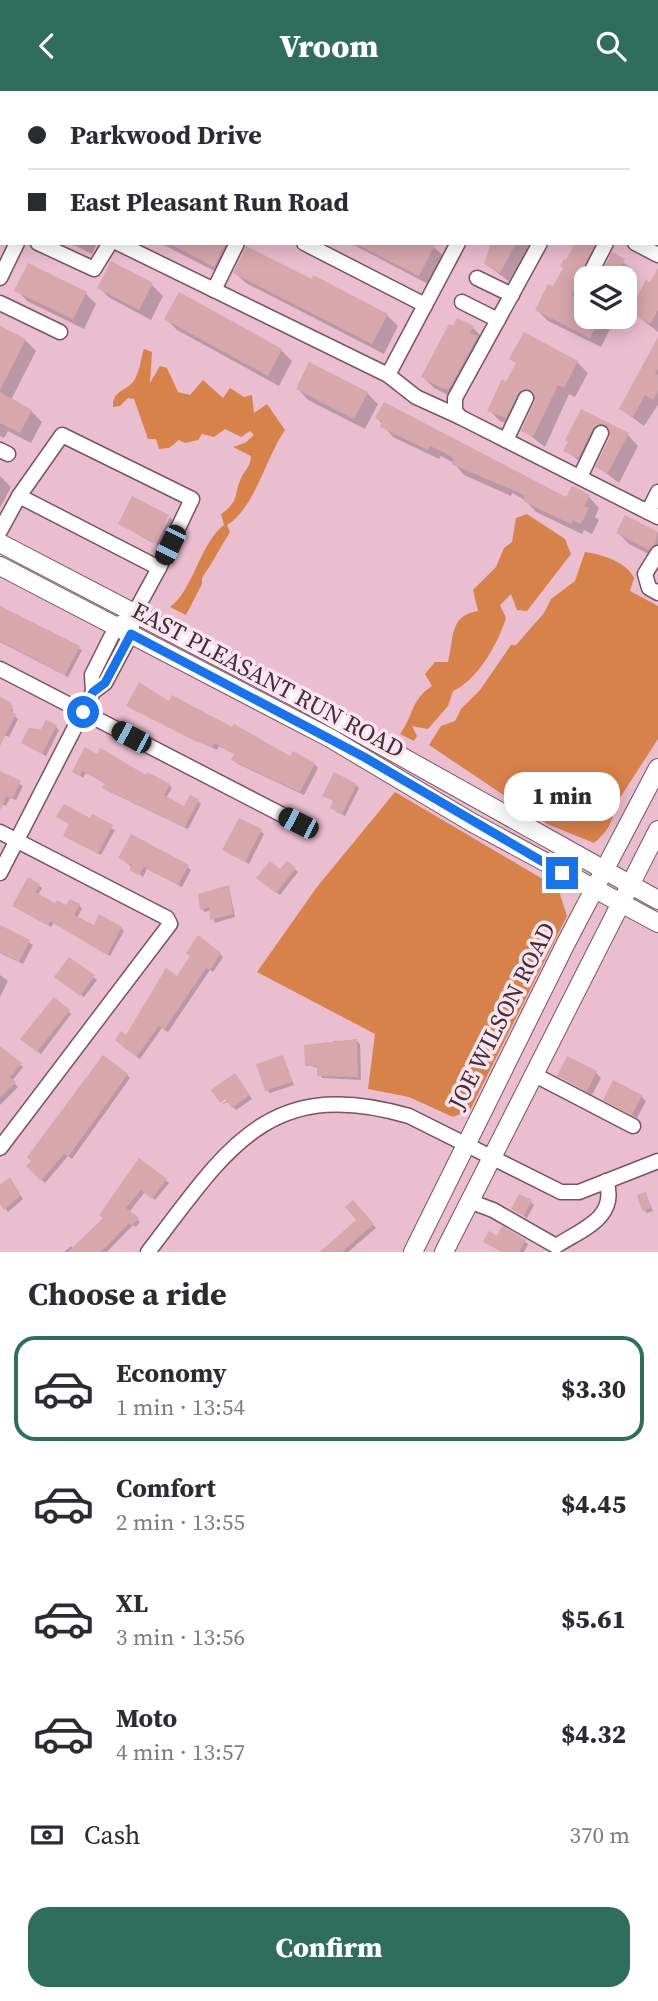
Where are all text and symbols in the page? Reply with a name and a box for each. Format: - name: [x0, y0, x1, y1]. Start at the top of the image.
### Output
- text: Vroom: [279, 24, 379, 68]
- icon: back: [28, 27, 66, 65]
- icon: search: [592, 27, 630, 65]
- text: Parkwood Drive: [70, 117, 262, 153]
- text: East Pleasant Run Road: [70, 184, 349, 220]
- map controls: [574, 266, 637, 329]
- button: layers: [574, 266, 637, 329]
- car: [152, 522, 189, 568]
- street label: EAST PLEASANT RUN ROAD: [126, 594, 410, 766]
- route start: [67, 696, 99, 728]
- car: [108, 718, 155, 756]
- callout: 1 min: [504, 771, 620, 821]
- text: 1 min: [532, 780, 592, 812]
- car: [275, 804, 322, 842]
- route end: [546, 857, 578, 889]
- street label: JOE WILSON ROAD: [440, 916, 563, 1116]
- text: Choose a ride: [28, 1272, 227, 1316]
- text: Economy: [116, 1355, 227, 1391]
- icon: car: [32, 1357, 95, 1420]
- text: $3.30: [561, 1371, 626, 1407]
- text: 1 min · 13:54: [116, 1391, 245, 1423]
- text: Comfort: [116, 1470, 216, 1506]
- icon: car: [32, 1472, 95, 1535]
- text: $4.45: [561, 1486, 626, 1522]
- text: 2 min · 13:55: [116, 1506, 245, 1538]
- text: XL: [116, 1585, 148, 1621]
- icon: car: [32, 1587, 95, 1650]
- text: $5.61: [561, 1601, 626, 1637]
- text: 3 min · 13:56: [116, 1621, 245, 1653]
- text: Moto: [116, 1700, 177, 1736]
- icon: car: [32, 1702, 95, 1765]
- text: $4.32: [561, 1716, 626, 1752]
- text: 4 min · 13:57: [116, 1736, 245, 1768]
- icon: cash: [28, 1816, 66, 1854]
- text: Cash: [84, 1817, 140, 1853]
- text: 370 m: [569, 1819, 630, 1851]
- button: Confirm: [28, 1907, 630, 1987]

